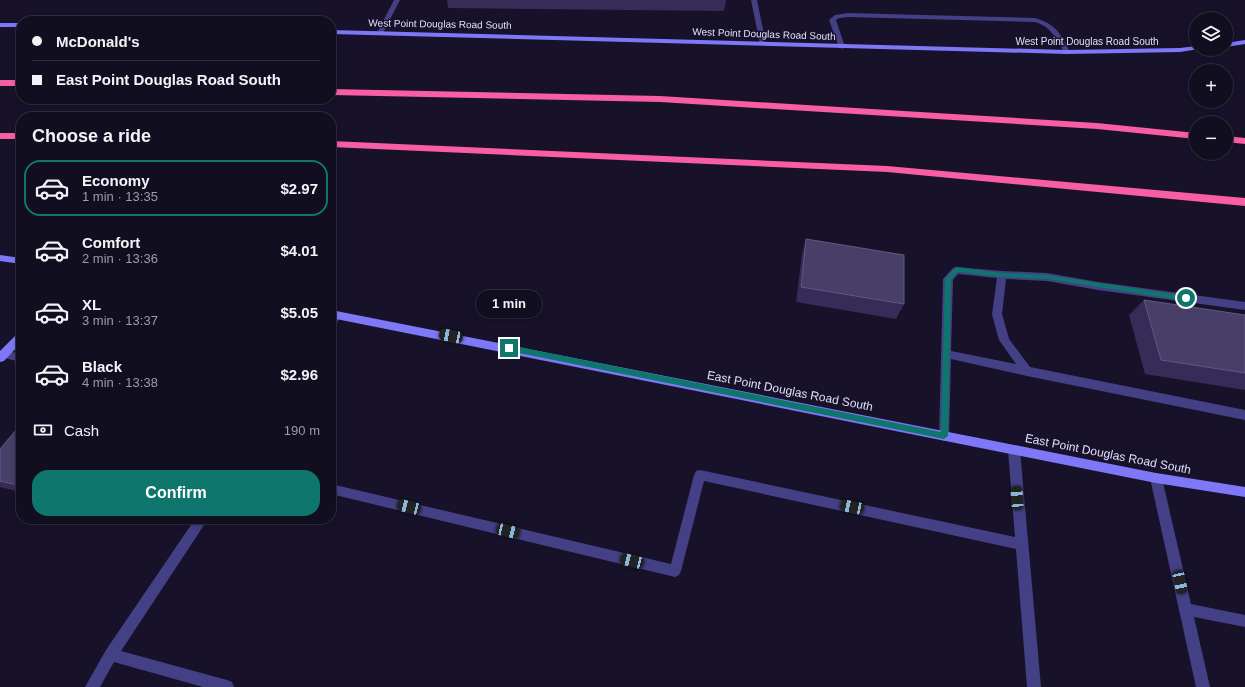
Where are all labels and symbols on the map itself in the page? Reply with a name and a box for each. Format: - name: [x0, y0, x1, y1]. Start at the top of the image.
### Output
- street label: West Point Douglas Road South: [368, 17, 512, 31]
- street label: West Point Douglas Road South: [692, 26, 836, 42]
- street label: West Point Douglas Road South: [1015, 36, 1159, 47]
- route start: [1177, 289, 1195, 307]
- callout: 1 min: [476, 290, 542, 318]
- car: [438, 328, 464, 344]
- route end: [500, 339, 518, 357]
- street label: East Point Douglas Road South: [706, 368, 874, 414]
- street label: East Point Douglas Road South: [1024, 431, 1192, 477]
- car: [1010, 486, 1024, 510]
- car: [396, 498, 422, 516]
- car: [839, 499, 865, 515]
- car: [495, 522, 521, 540]
- car: [619, 552, 645, 570]
- car: [1172, 569, 1188, 595]

